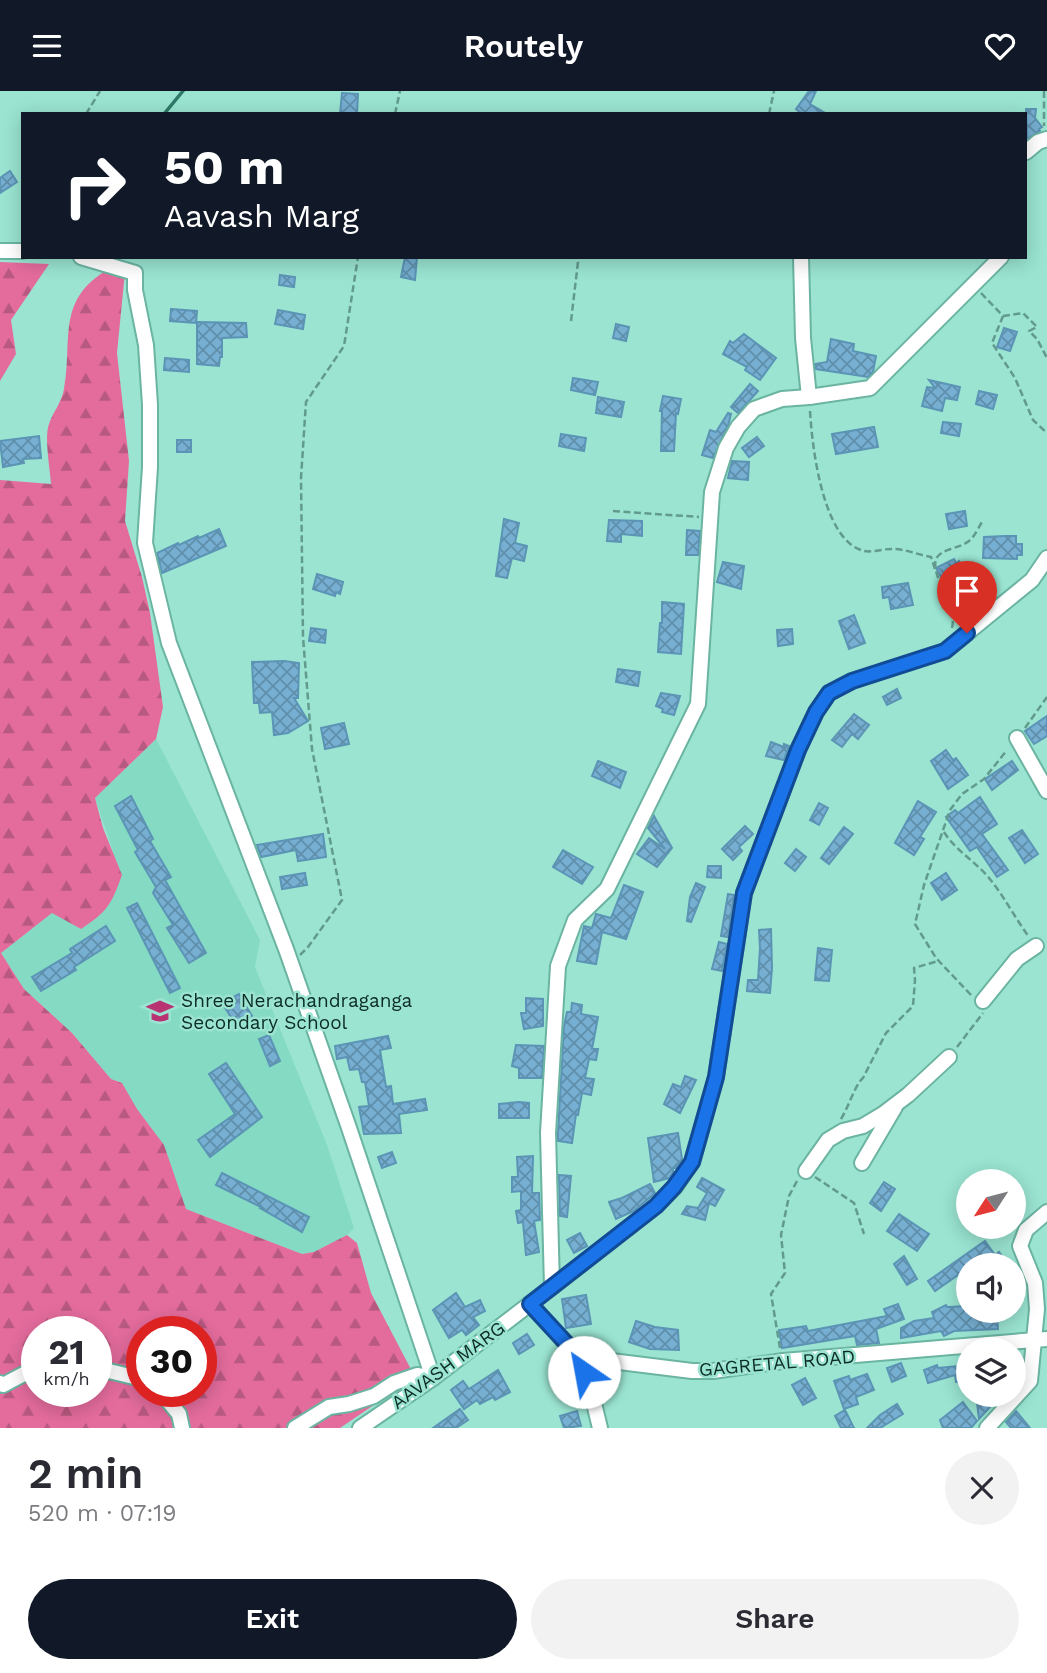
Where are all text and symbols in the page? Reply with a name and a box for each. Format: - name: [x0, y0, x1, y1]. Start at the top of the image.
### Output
- icon: menu: [28, 27, 66, 65]
- text: Routely: [464, 27, 583, 65]
- icon: heart: [981, 27, 1019, 65]
- text: 50 m: [164, 138, 284, 196]
- icon: right: [49, 140, 140, 231]
- text: Aavash Marg: [164, 197, 359, 235]
- pin: [937, 561, 997, 633]
- icon: arrive: [948, 572, 986, 610]
- place label: Shree Nerachandraganga Secondary School: [181, 989, 413, 1034]
- school or university icon: Shree Nerachandraganga Secondary School: [145, 996, 175, 1026]
- north arrow: [956, 1169, 1026, 1239]
- map controls: [956, 1169, 1026, 1407]
- button: sound: [956, 1253, 1026, 1323]
- speed limit sign: 30: [126, 1316, 217, 1407]
- street label: AAVASH MARG: [387, 1316, 509, 1414]
- text: 21: [49, 1331, 84, 1373]
- position arrow: [547, 1335, 621, 1409]
- button: layers: [956, 1337, 1026, 1407]
- street label: GAGRETAL ROAD: [698, 1345, 856, 1381]
- text: km/h: [43, 1368, 90, 1389]
- text: 2 min: [28, 1449, 143, 1498]
- button: close: [945, 1451, 1019, 1525]
- text: 520 m · 07:19: [28, 1500, 176, 1527]
- button: Exit: [28, 1579, 517, 1659]
- button: Share: [531, 1579, 1019, 1659]

